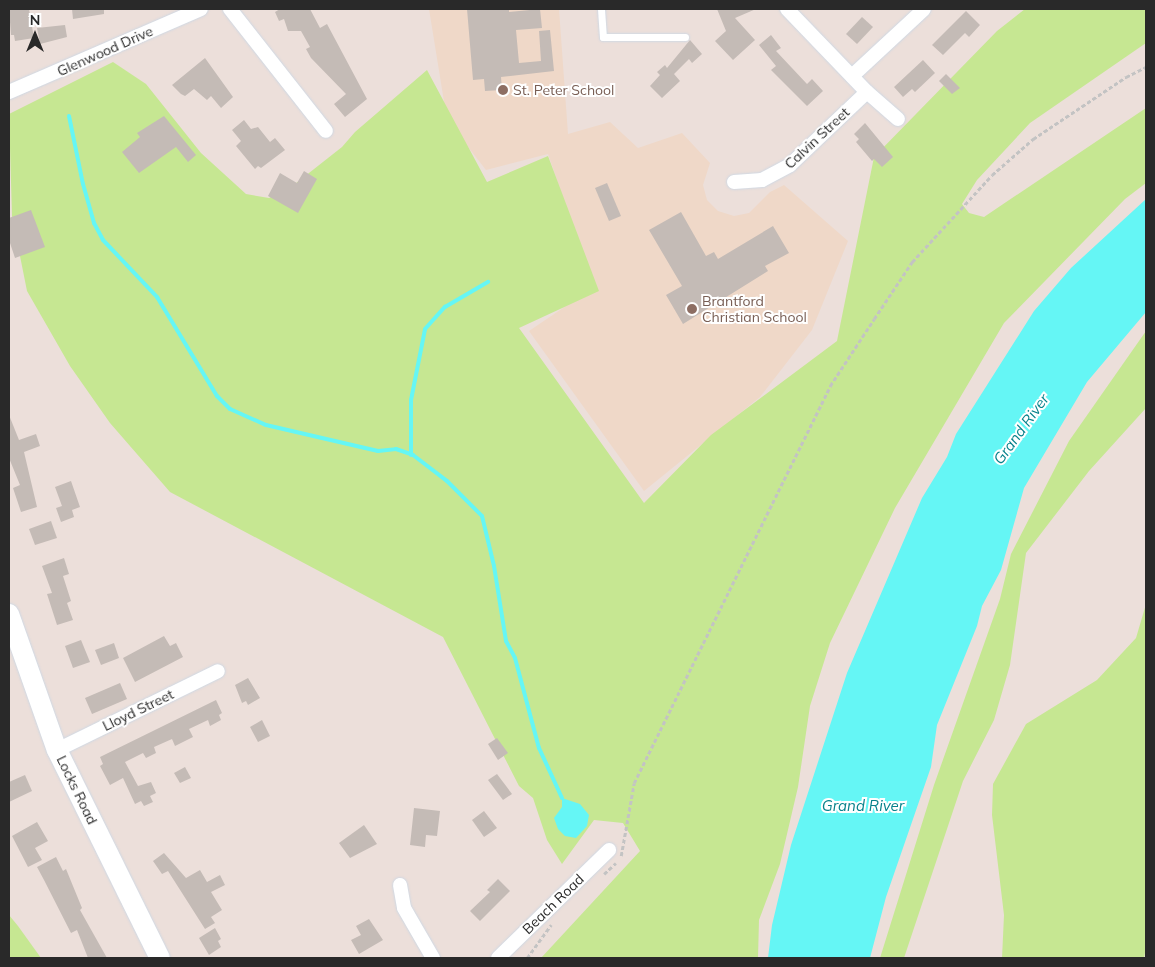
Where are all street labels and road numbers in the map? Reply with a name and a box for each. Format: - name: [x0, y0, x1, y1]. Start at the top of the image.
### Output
- street label: Glenwood Drive: [54, 22, 156, 80]
- street label: Calvin Street: [781, 104, 853, 172]
- street label: Lloyd Street: [100, 686, 176, 734]
- street label: Locks Road: [53, 753, 101, 827]
- street label: Beach Road: [519, 871, 587, 937]

